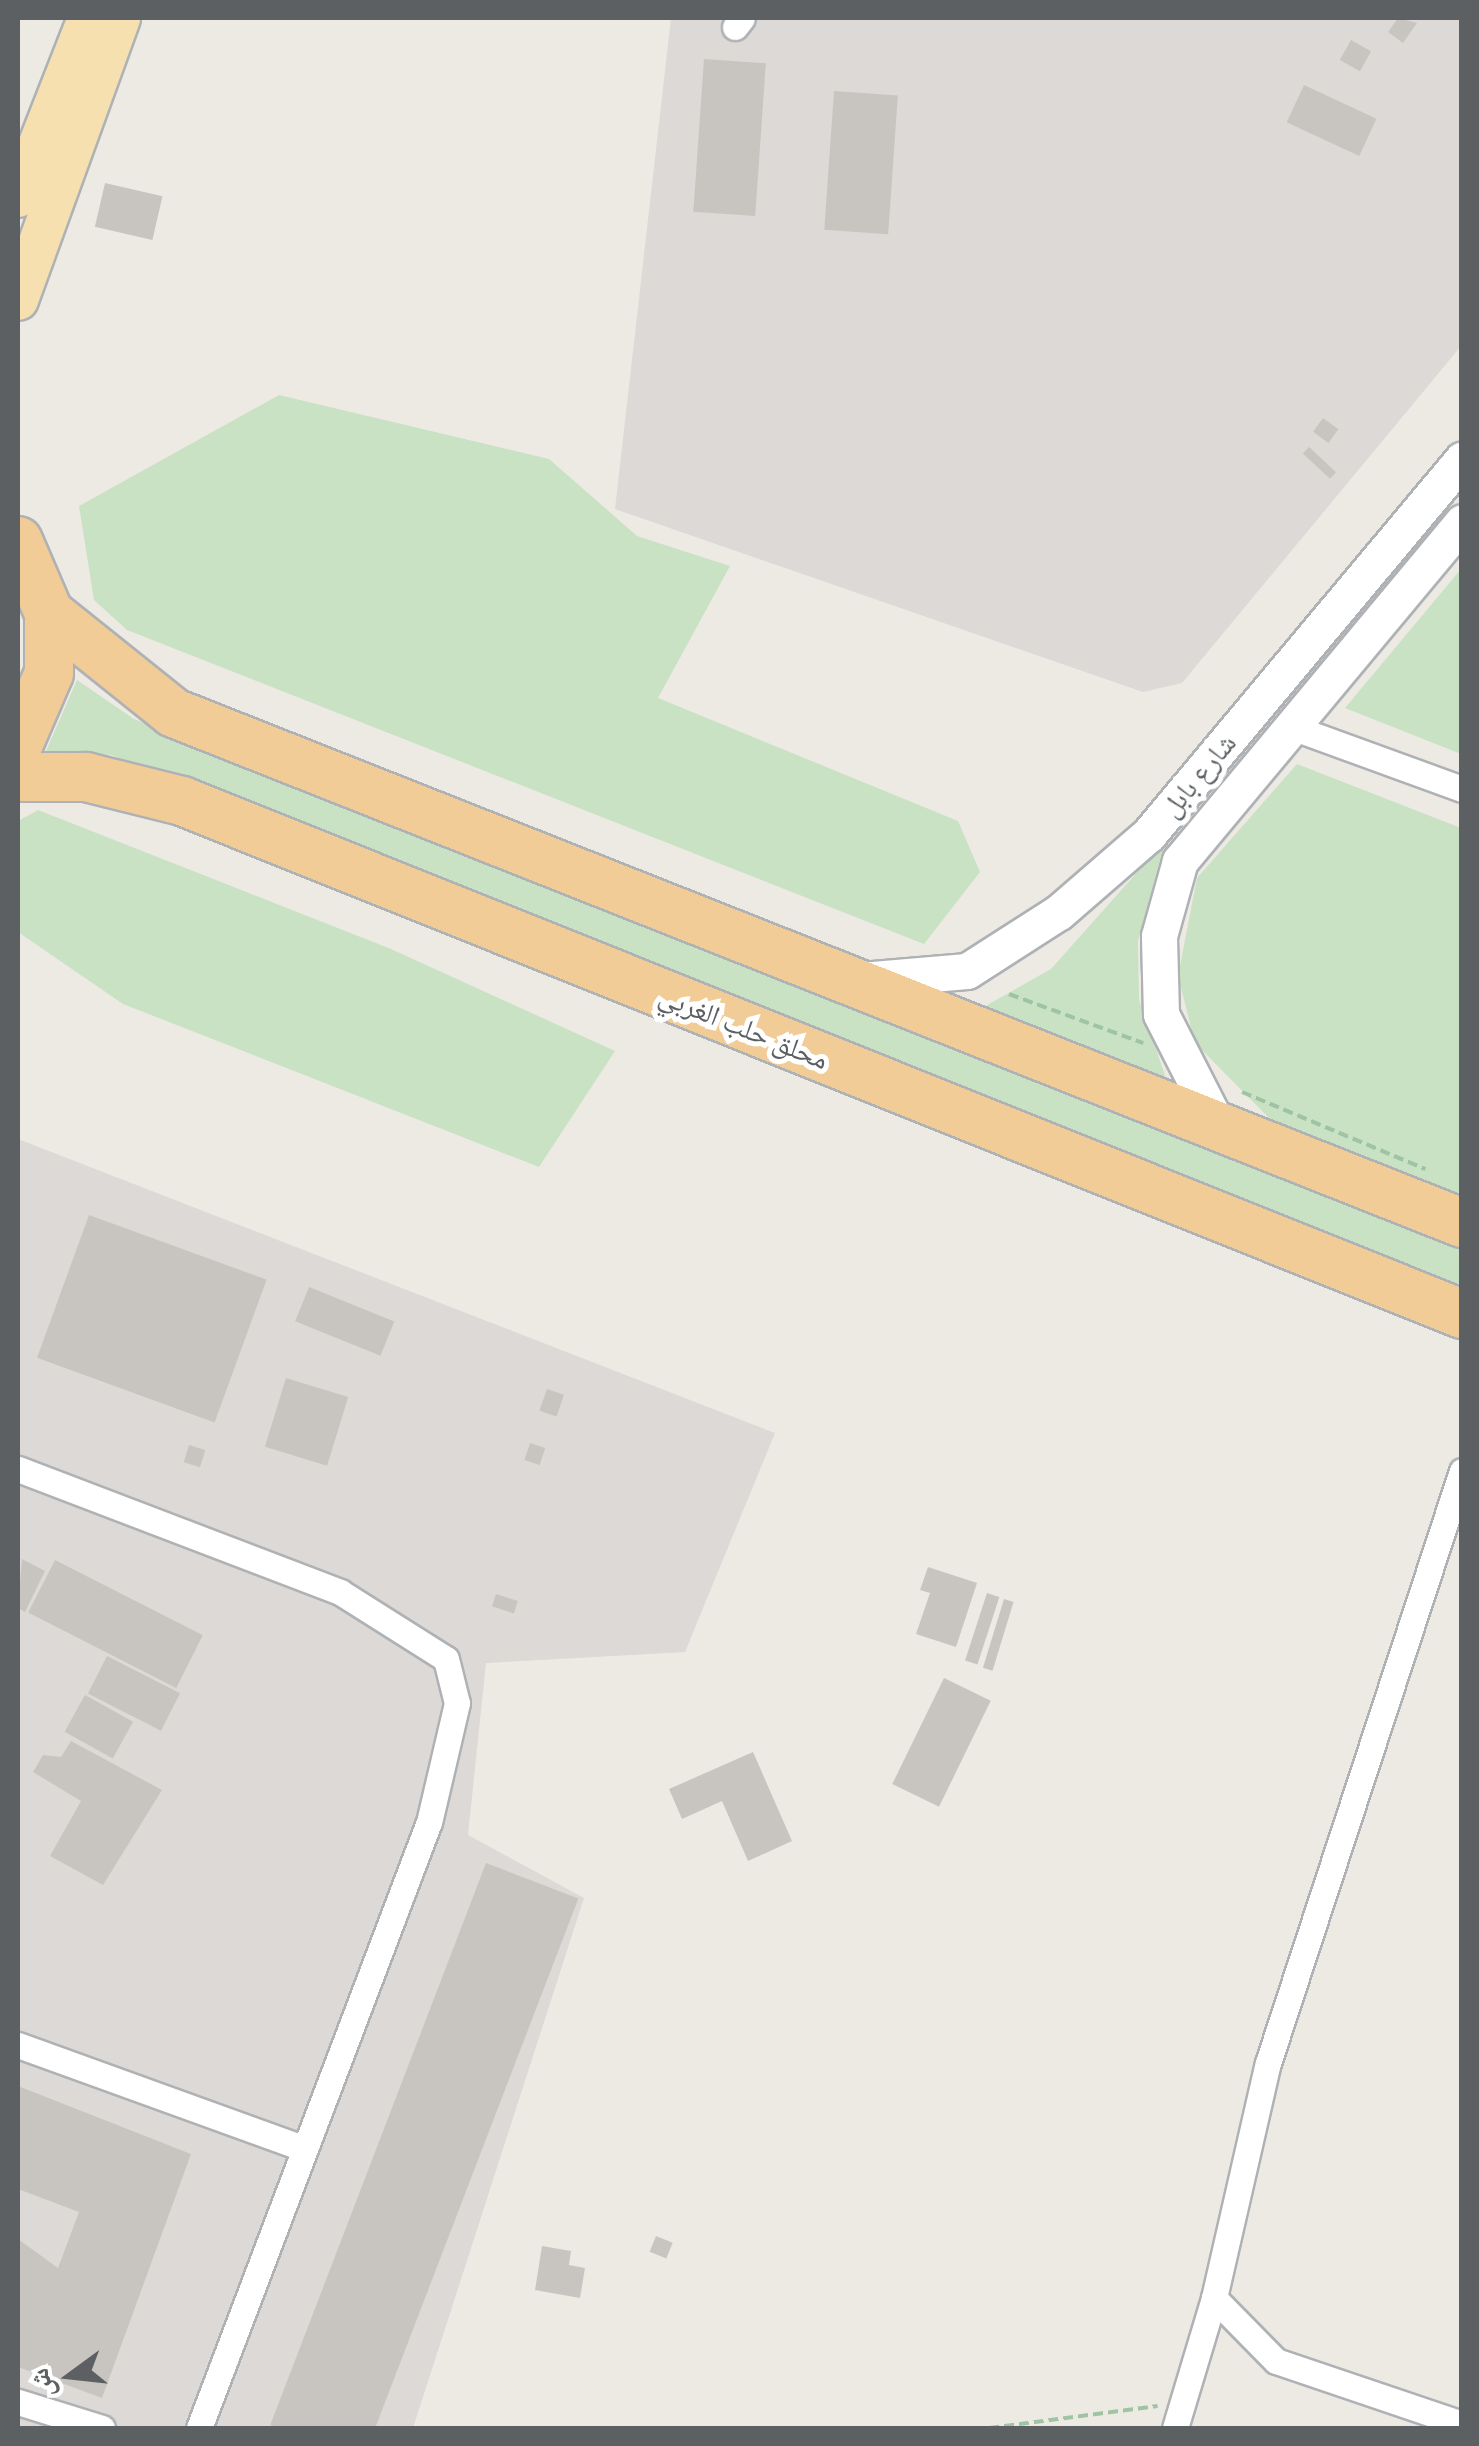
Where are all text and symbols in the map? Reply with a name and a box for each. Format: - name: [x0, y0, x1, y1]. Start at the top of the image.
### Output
- street label: شارع بابل: [1153, 726, 1243, 824]
- street label: محلق حلب الغربي: [655, 978, 833, 1076]
- north arrow: [20, 2326, 120, 2426]
- text: ش: [19, 2365, 62, 2403]

